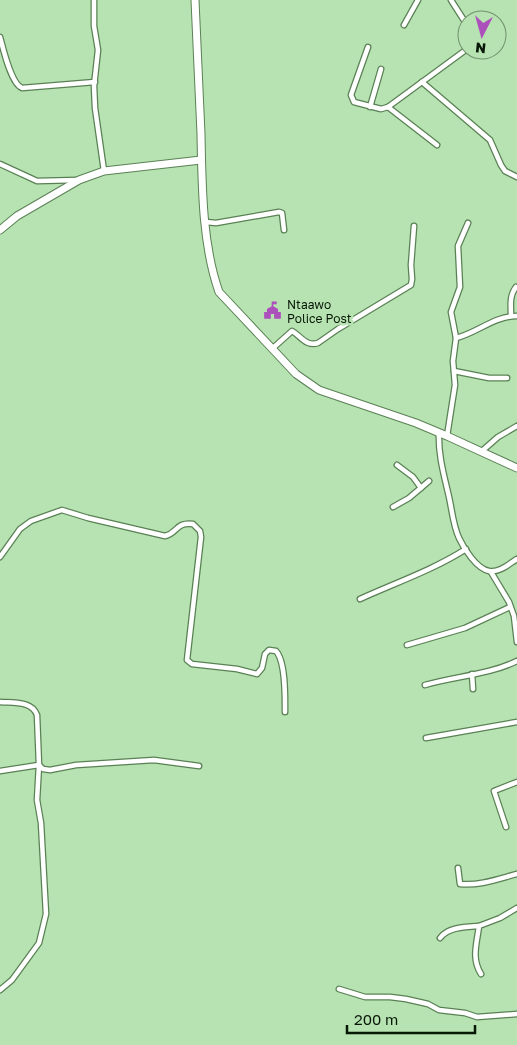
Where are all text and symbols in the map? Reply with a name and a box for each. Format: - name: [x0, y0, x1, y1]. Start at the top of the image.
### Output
- north arrow: [457, 10, 507, 60]
- text: N: [474, 39, 487, 57]
- place label: Ntaawo Police Post: [287, 297, 352, 326]
- public building icon: Ntaawo Police Post: [263, 301, 283, 321]
- scale bar: [347, 1002, 474, 1034]
- text: 200 m: [354, 1010, 398, 1028]

